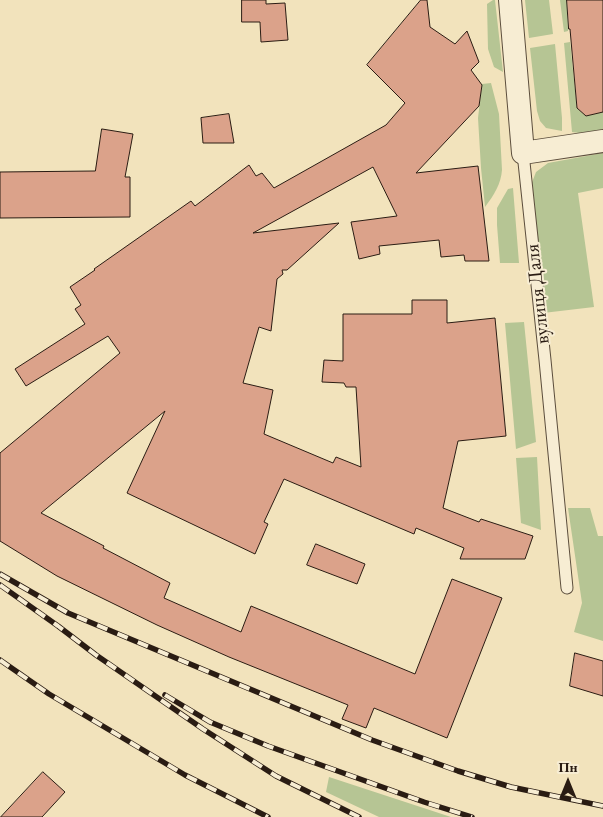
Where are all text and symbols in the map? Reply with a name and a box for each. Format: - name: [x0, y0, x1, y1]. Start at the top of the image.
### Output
- street label: вулиця Даля: [521, 243, 555, 345]
- north arrow: [543, 757, 593, 807]
- text: Пн: [558, 758, 578, 776]

